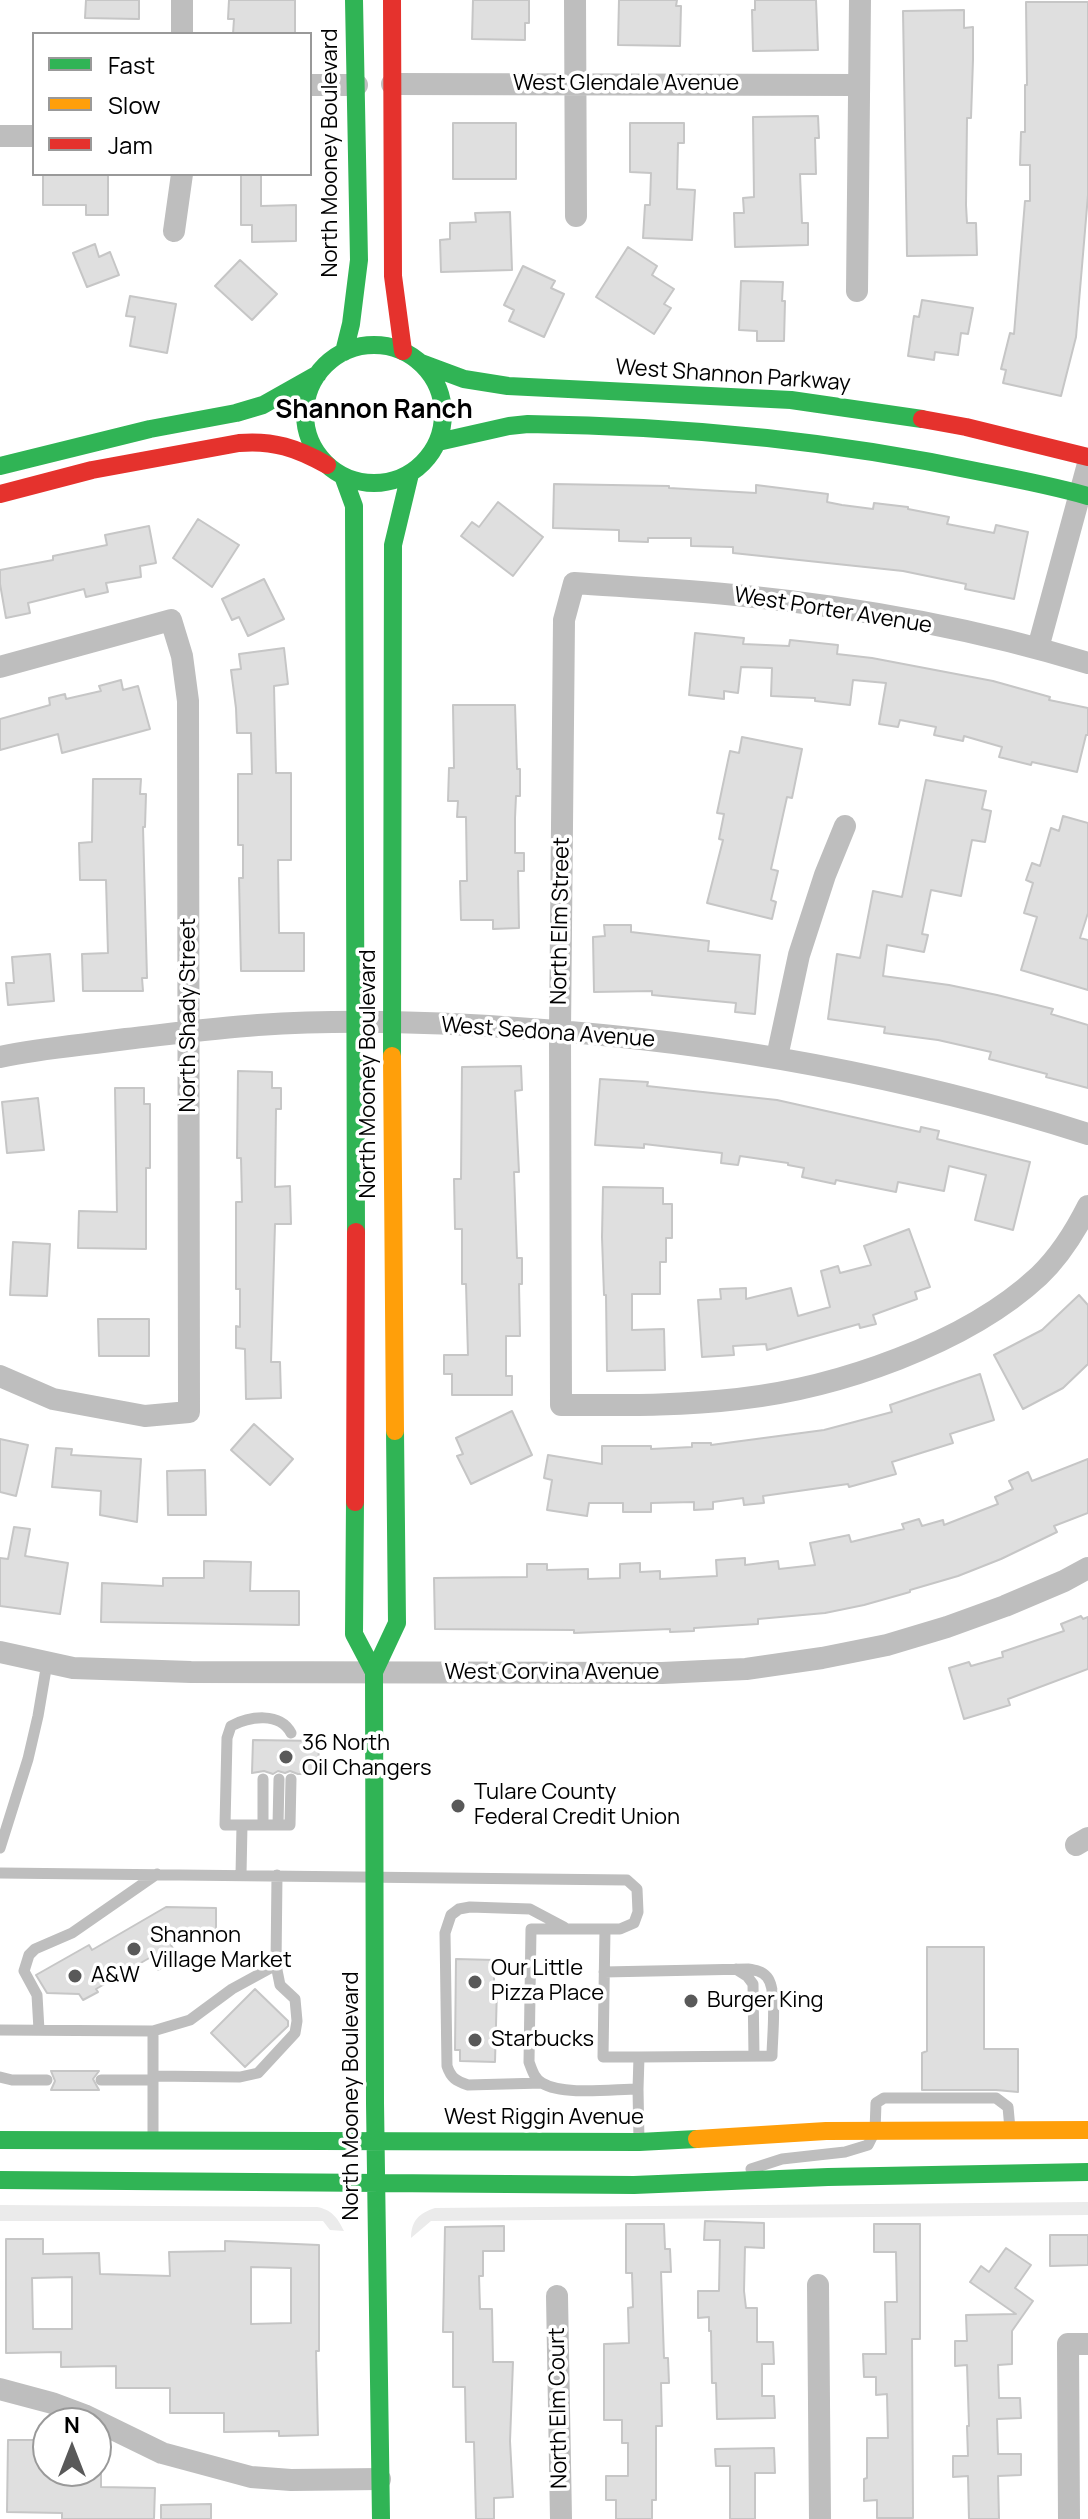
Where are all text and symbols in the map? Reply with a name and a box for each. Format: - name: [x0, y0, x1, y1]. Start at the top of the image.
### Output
- street label: North Mooney Boulevard: [318, 28, 344, 278]
- legend: [32, 32, 312, 176]
- text: Fast: [108, 48, 155, 81]
- street label: West Glendale Avenue: [513, 71, 739, 97]
- text: Slow: [108, 88, 161, 121]
- text: Jam: [108, 128, 153, 161]
- street label: West Shannon Parkway: [615, 355, 851, 397]
- district label: Shannon Ranch: [275, 395, 473, 427]
- street label: West Porter Avenue: [732, 582, 934, 640]
- street label: North Elm Street: [546, 837, 576, 1005]
- street label: North Shady Street: [176, 918, 202, 1112]
- street label: North Mooney Boulevard: [356, 949, 382, 1199]
- street label: West Sedona Avenue: [440, 1012, 656, 1054]
- street label: West Corvina Avenue: [445, 1660, 659, 1686]
- place label: 36 North Oil Changers: [302, 1731, 432, 1782]
- marker: 36 North Oil Changers: [277, 1748, 295, 1766]
- place label: Tulare County Federal Credit Union: [474, 1780, 680, 1832]
- marker: Tulare County Federal Credit Union: [449, 1797, 467, 1815]
- place label: Shannon Village Market: [150, 1923, 292, 1974]
- marker: Shannon Village Market: [125, 1940, 143, 1958]
- place label: Our Little Pizza Place: [491, 1956, 604, 2008]
- place label: A&W: [91, 1963, 140, 1989]
- marker: A&W: [66, 1967, 84, 1985]
- street label: North Mooney Boulevard: [339, 1971, 365, 2221]
- marker: Our Little Pizza Place: [466, 1973, 484, 1991]
- place label: Burger King: [707, 1988, 824, 2014]
- marker: Burger King: [682, 1992, 700, 2010]
- place label: Starbucks: [491, 2027, 594, 2053]
- marker: Starbucks: [466, 2031, 484, 2049]
- street label: West Riggin Avenue: [444, 2105, 644, 2131]
- street label: North Elm Court: [544, 2327, 574, 2489]
- north arrow: [32, 2407, 112, 2487]
- text: N: [64, 2410, 80, 2440]

